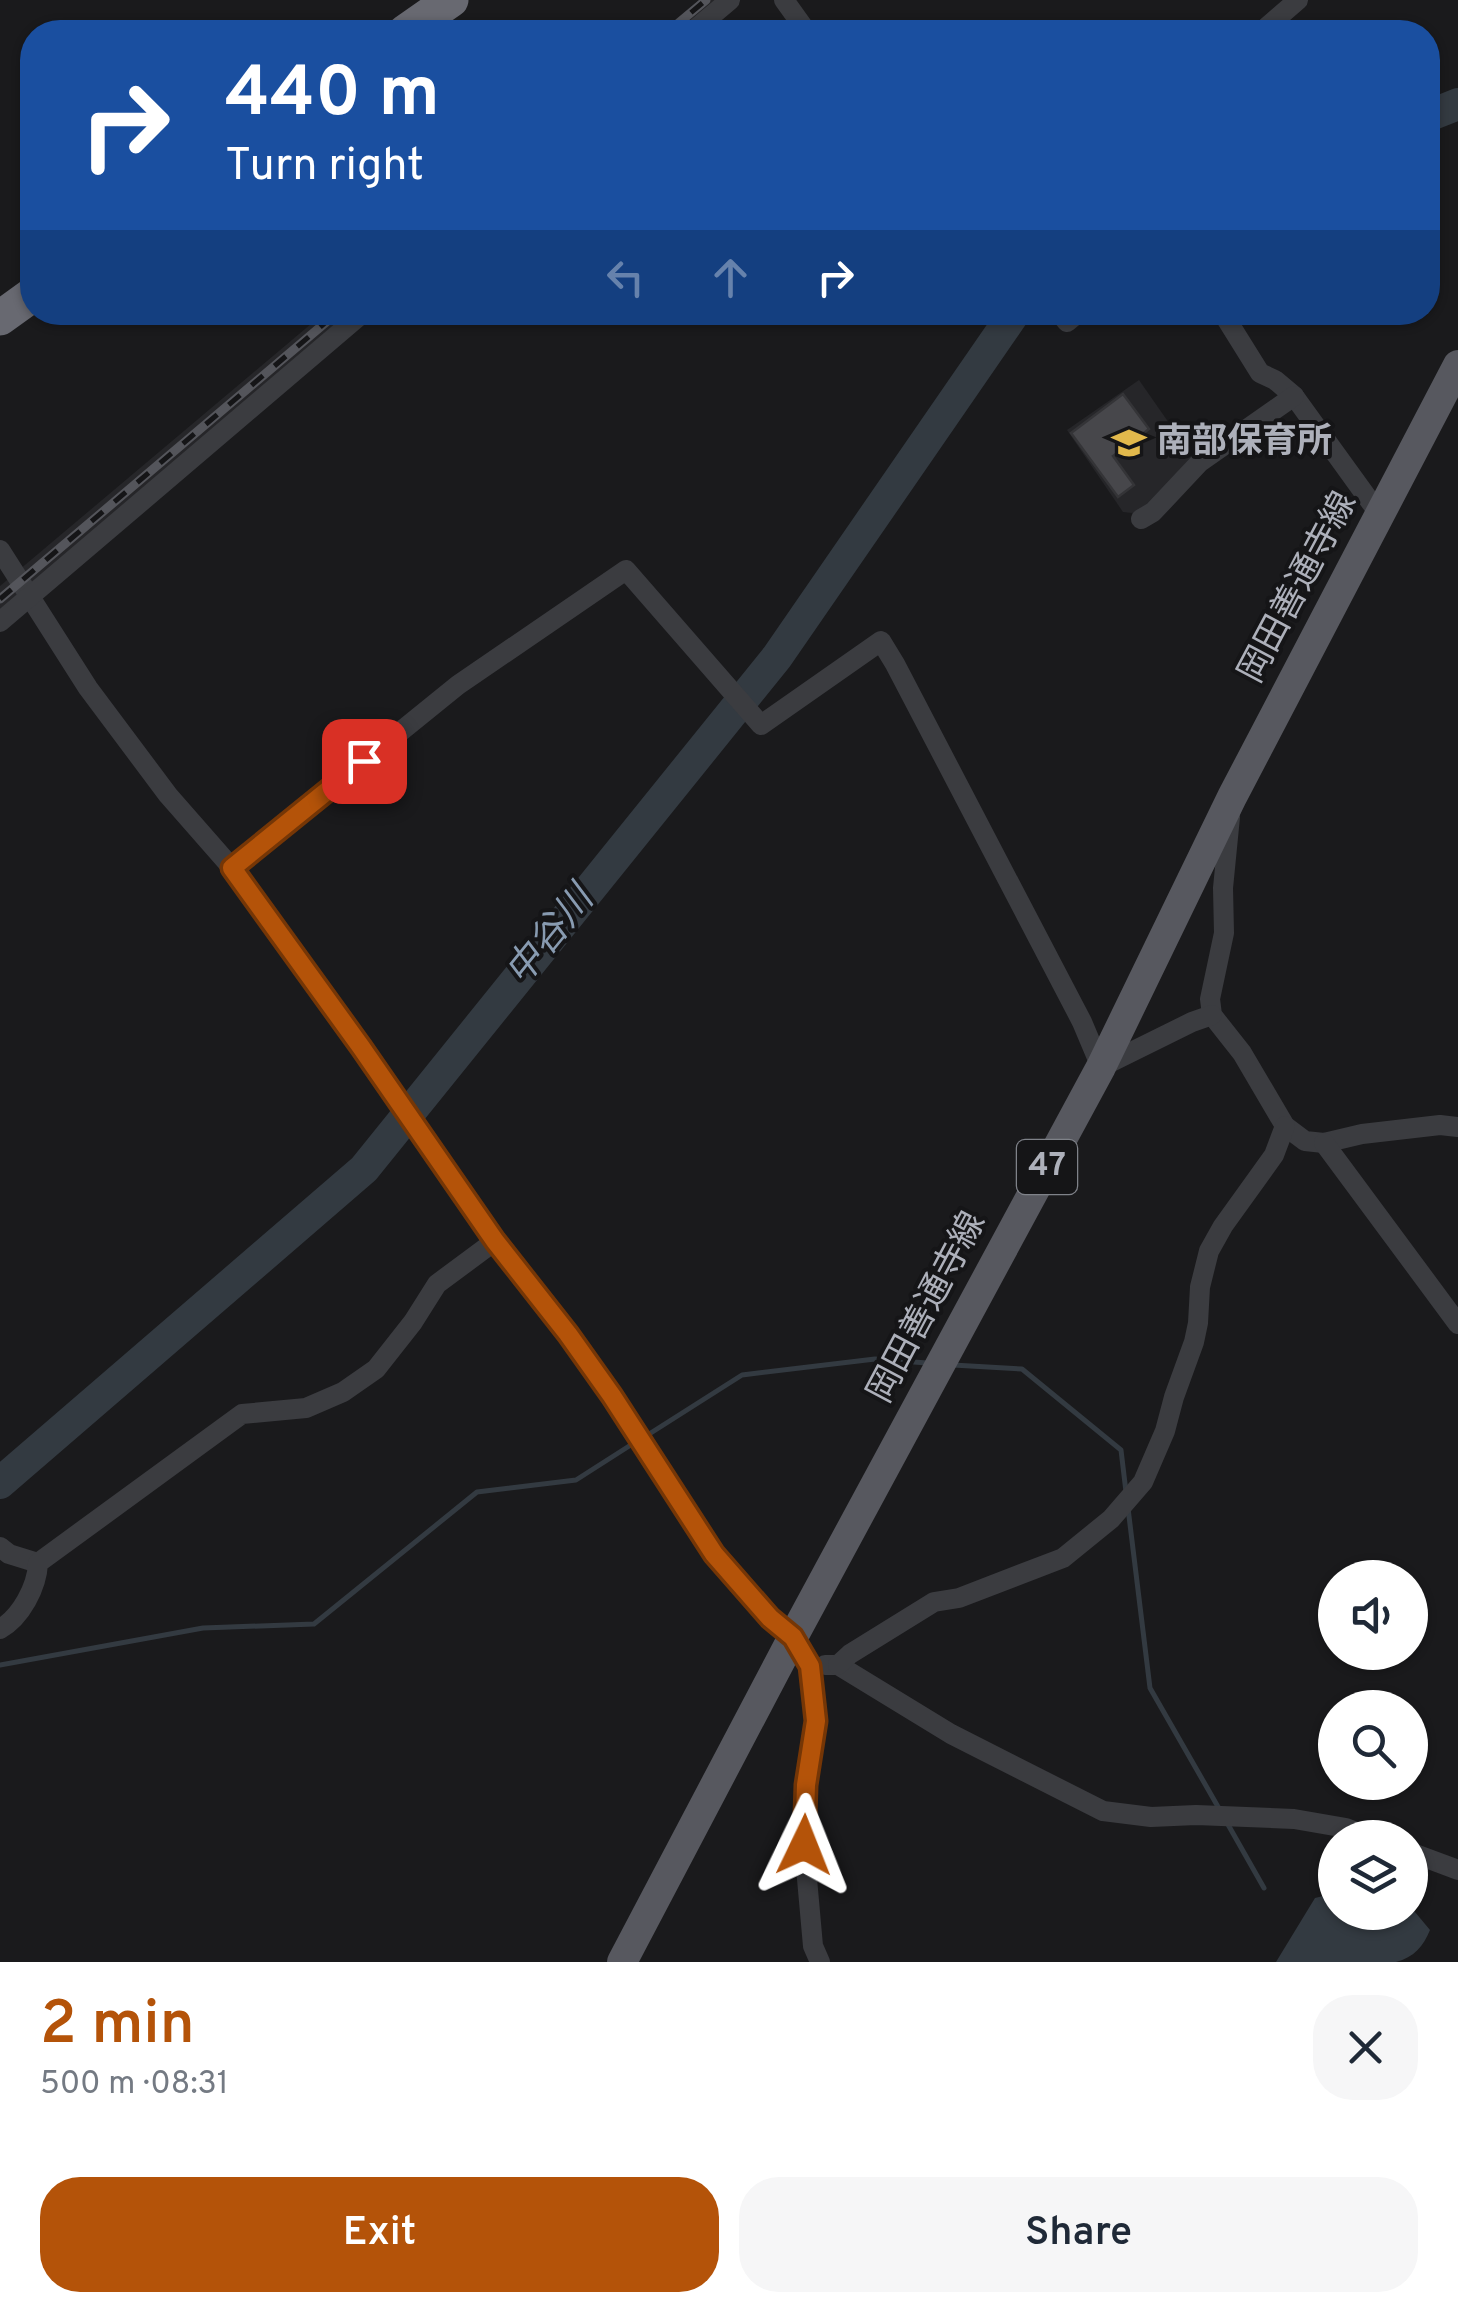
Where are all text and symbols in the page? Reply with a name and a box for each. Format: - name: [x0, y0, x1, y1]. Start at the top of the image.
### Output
- text: 440 m: [225, 52, 440, 141]
- icon: right: [60, 60, 190, 190]
- text: Turn right: [225, 139, 424, 196]
- icon: left: [598, 250, 653, 305]
- icon: ahead: [703, 250, 758, 305]
- icon: right: [808, 250, 863, 305]
- place label: 南部保育所: [1157, 421, 1332, 465]
- school or university icon: 南部保育所: [1110, 424, 1148, 462]
- street label: 岡田善通寺線: [1230, 485, 1368, 691]
- pin: [322, 719, 407, 804]
- icon: arrive: [337, 734, 392, 789]
- water label: 中谷川: [496, 874, 608, 997]
- road number: 47: [1017, 1140, 1077, 1194]
- street label: 岡田善通寺線: [859, 1205, 997, 1411]
- map controls: [1318, 1560, 1428, 1930]
- button: sound: [1318, 1560, 1428, 1670]
- button: search: [1318, 1690, 1428, 1800]
- position arrow: [752, 1793, 856, 1897]
- button: layers: [1318, 1820, 1428, 1930]
- text: 2 min: [40, 1989, 195, 2065]
- button: close: [1313, 1995, 1418, 2100]
- text: 500 m · 08:31: [40, 2065, 229, 2105]
- button: Exit: [40, 2177, 719, 2292]
- button: Share: [739, 2177, 1418, 2292]

